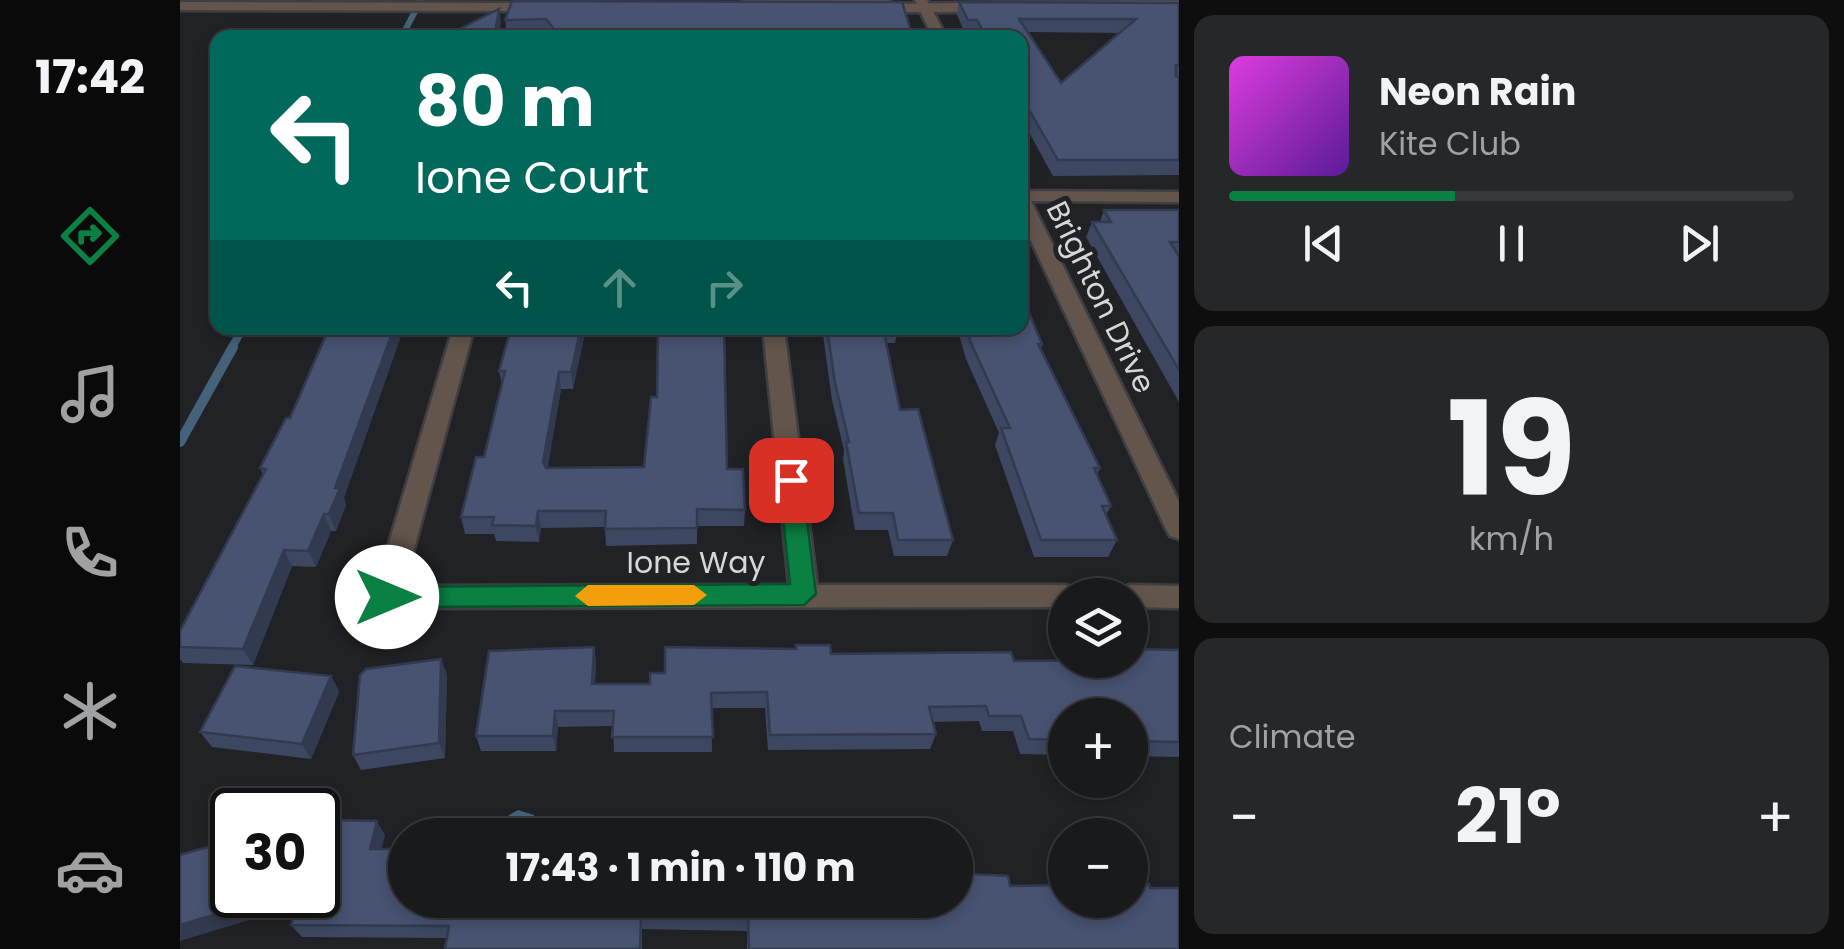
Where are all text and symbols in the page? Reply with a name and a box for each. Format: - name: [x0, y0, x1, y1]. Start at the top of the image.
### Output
- text: 17:42: [35, 46, 145, 109]
- text: 80 m: [415, 52, 595, 151]
- text: Neon Rain: [1379, 65, 1576, 118]
- icon: left: [250, 70, 380, 200]
- text: Kite Club: [1379, 121, 1521, 166]
- text: Ione Court: [415, 146, 649, 209]
- street label: Brighton Drive: [1036, 194, 1166, 400]
- icon: directions: [55, 201, 125, 271]
- icon: previous: [1296, 216, 1351, 271]
- icon: pause: [1484, 216, 1539, 271]
- icon: next: [1672, 216, 1727, 271]
- icon: left: [487, 260, 542, 315]
- icon: ahead: [592, 260, 647, 315]
- icon: right: [697, 260, 752, 315]
- text: 19: [1447, 358, 1576, 541]
- icon: music: [55, 359, 125, 429]
- pin: [749, 438, 834, 523]
- icon: arrive: [764, 453, 819, 508]
- text: km/h: [1469, 516, 1554, 561]
- icon: phone: [55, 518, 125, 588]
- street label: Ione Way: [627, 541, 766, 584]
- position arrow: [335, 545, 439, 649]
- map controls: [1048, 578, 1148, 918]
- button: layers: [1048, 578, 1148, 678]
- icon: climate: [55, 676, 125, 746]
- button: +: [1048, 698, 1148, 798]
- text: Climate: [1229, 714, 1356, 759]
- text: 21°: [1455, 764, 1561, 869]
- text: −: [1229, 779, 1259, 856]
- text: +: [1756, 779, 1794, 856]
- speed limit sign: 30: [210, 788, 340, 918]
- button: −: [1048, 818, 1148, 918]
- icon: car: [55, 835, 125, 905]
- text: 17:43 · 1 min · 110 m: [505, 841, 856, 894]

